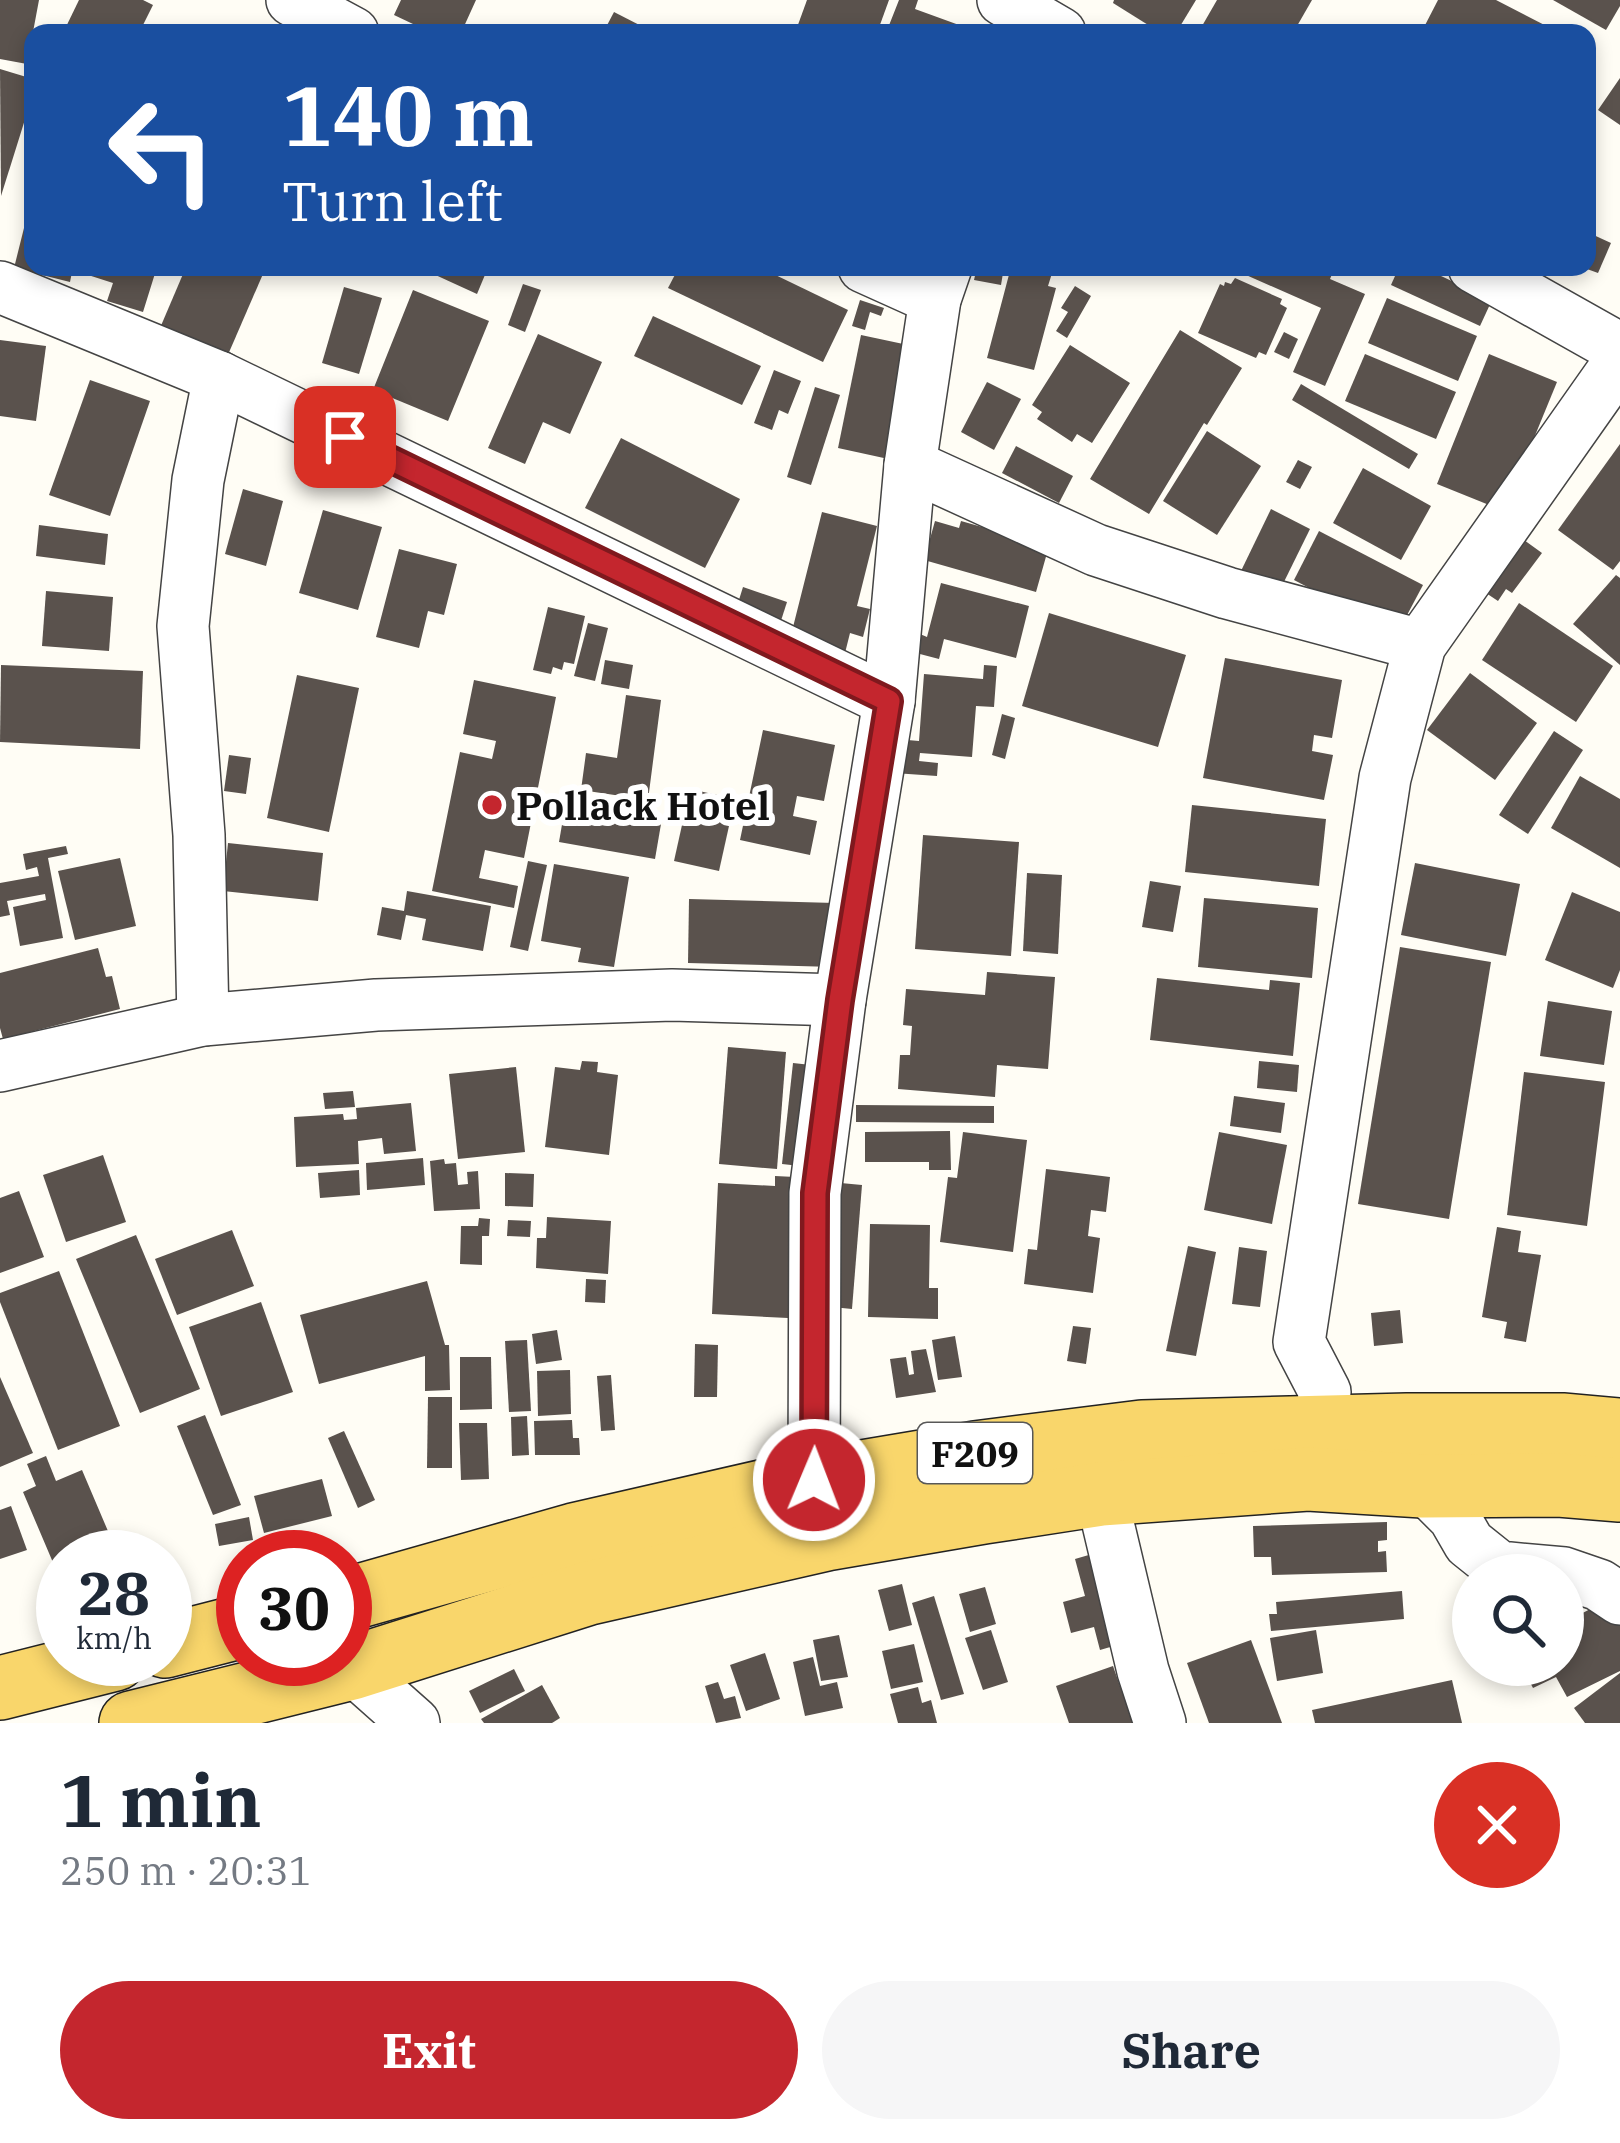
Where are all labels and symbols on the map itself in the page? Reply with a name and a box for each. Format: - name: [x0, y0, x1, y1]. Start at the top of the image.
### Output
- pin: [294, 386, 396, 488]
- place label: Pollack Hotel: [516, 780, 770, 831]
- marker: Pollack Hotel: [479, 792, 505, 818]
- position arrow: [751, 1417, 877, 1543]
- road number: F209: [918, 1423, 1032, 1483]
- speed limit sign: 30: [216, 1530, 372, 1686]

